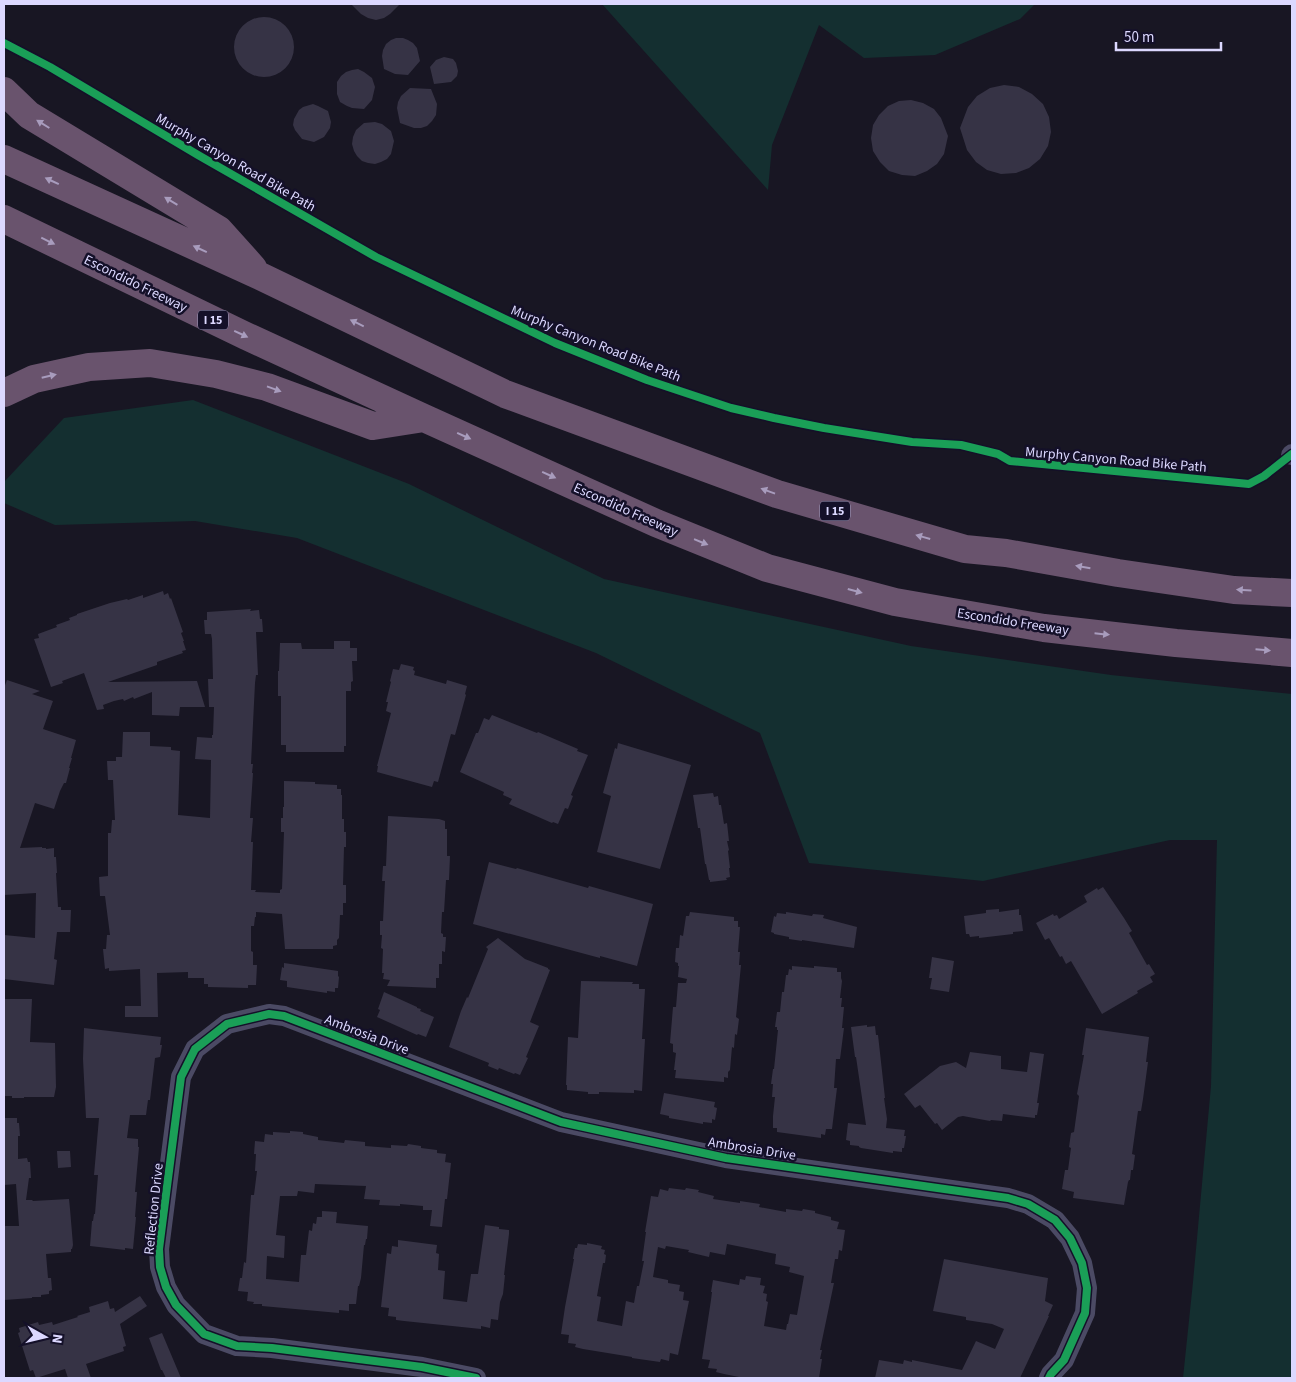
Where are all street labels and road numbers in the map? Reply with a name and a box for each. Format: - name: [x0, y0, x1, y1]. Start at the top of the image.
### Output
- street label: Murphy Canyon Road Bike Path: [152, 109, 319, 217]
- street label: Escondido Freeway: [80, 250, 191, 318]
- street label: Murphy Canyon Road Bike Path: [507, 301, 684, 387]
- road number: I 15: [198, 310, 228, 330]
- street label: Murphy Canyon Road Bike Path: [1024, 442, 1207, 478]
- street label: Escondido Freeway: [570, 478, 682, 542]
- road number: I 15: [820, 502, 850, 520]
- street label: Escondido Freeway: [956, 603, 1071, 641]
- street label: Ambrosia Drive: [322, 1010, 412, 1060]
- street label: Ambrosia Drive: [706, 1132, 797, 1166]
- street label: Reflection Drive: [139, 1162, 169, 1256]

